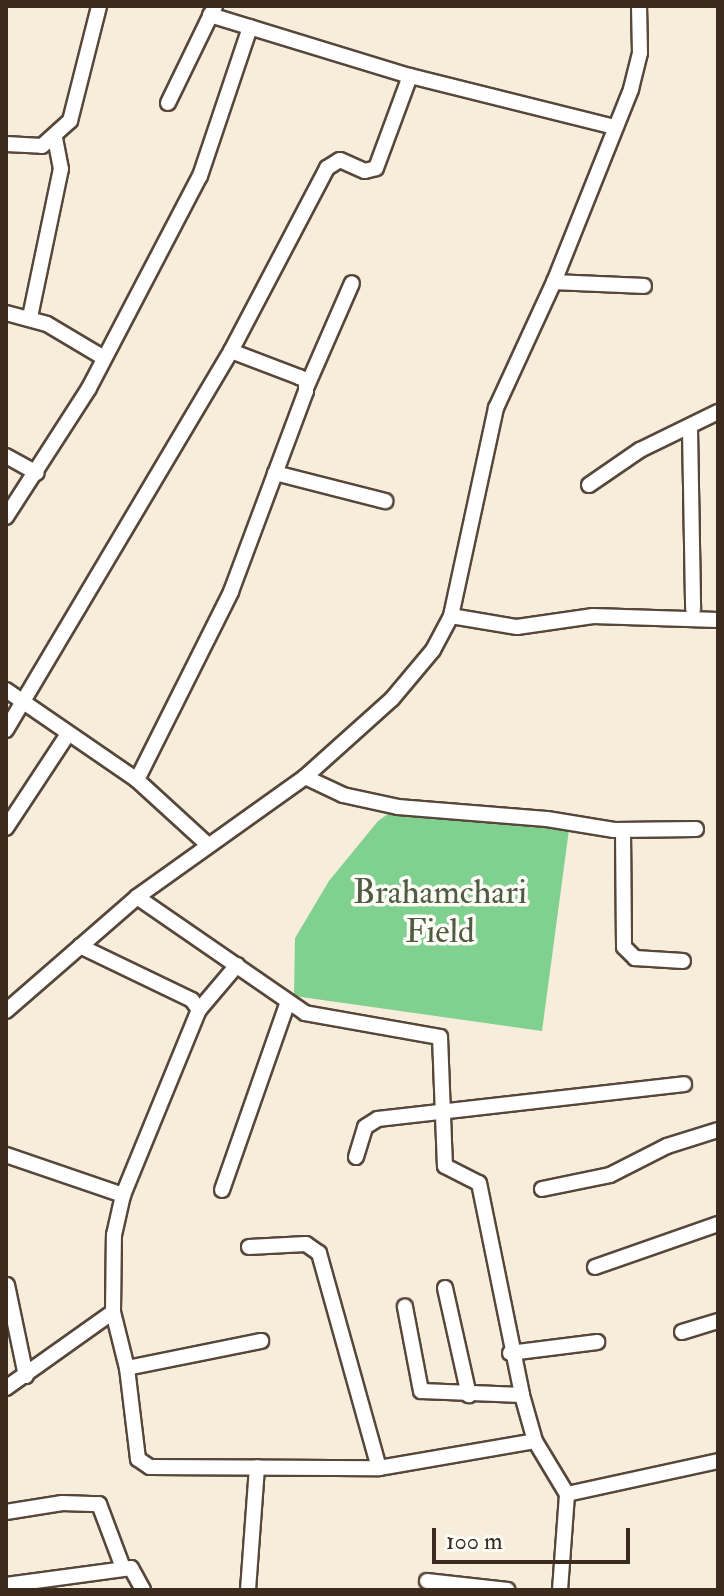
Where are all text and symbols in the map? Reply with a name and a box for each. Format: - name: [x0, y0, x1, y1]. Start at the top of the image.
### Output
- park label: Brahamchari Field: [353, 872, 527, 952]
- scale bar: [436, 1512, 634, 1562]
- text: 100 m: [446, 1526, 503, 1557]

